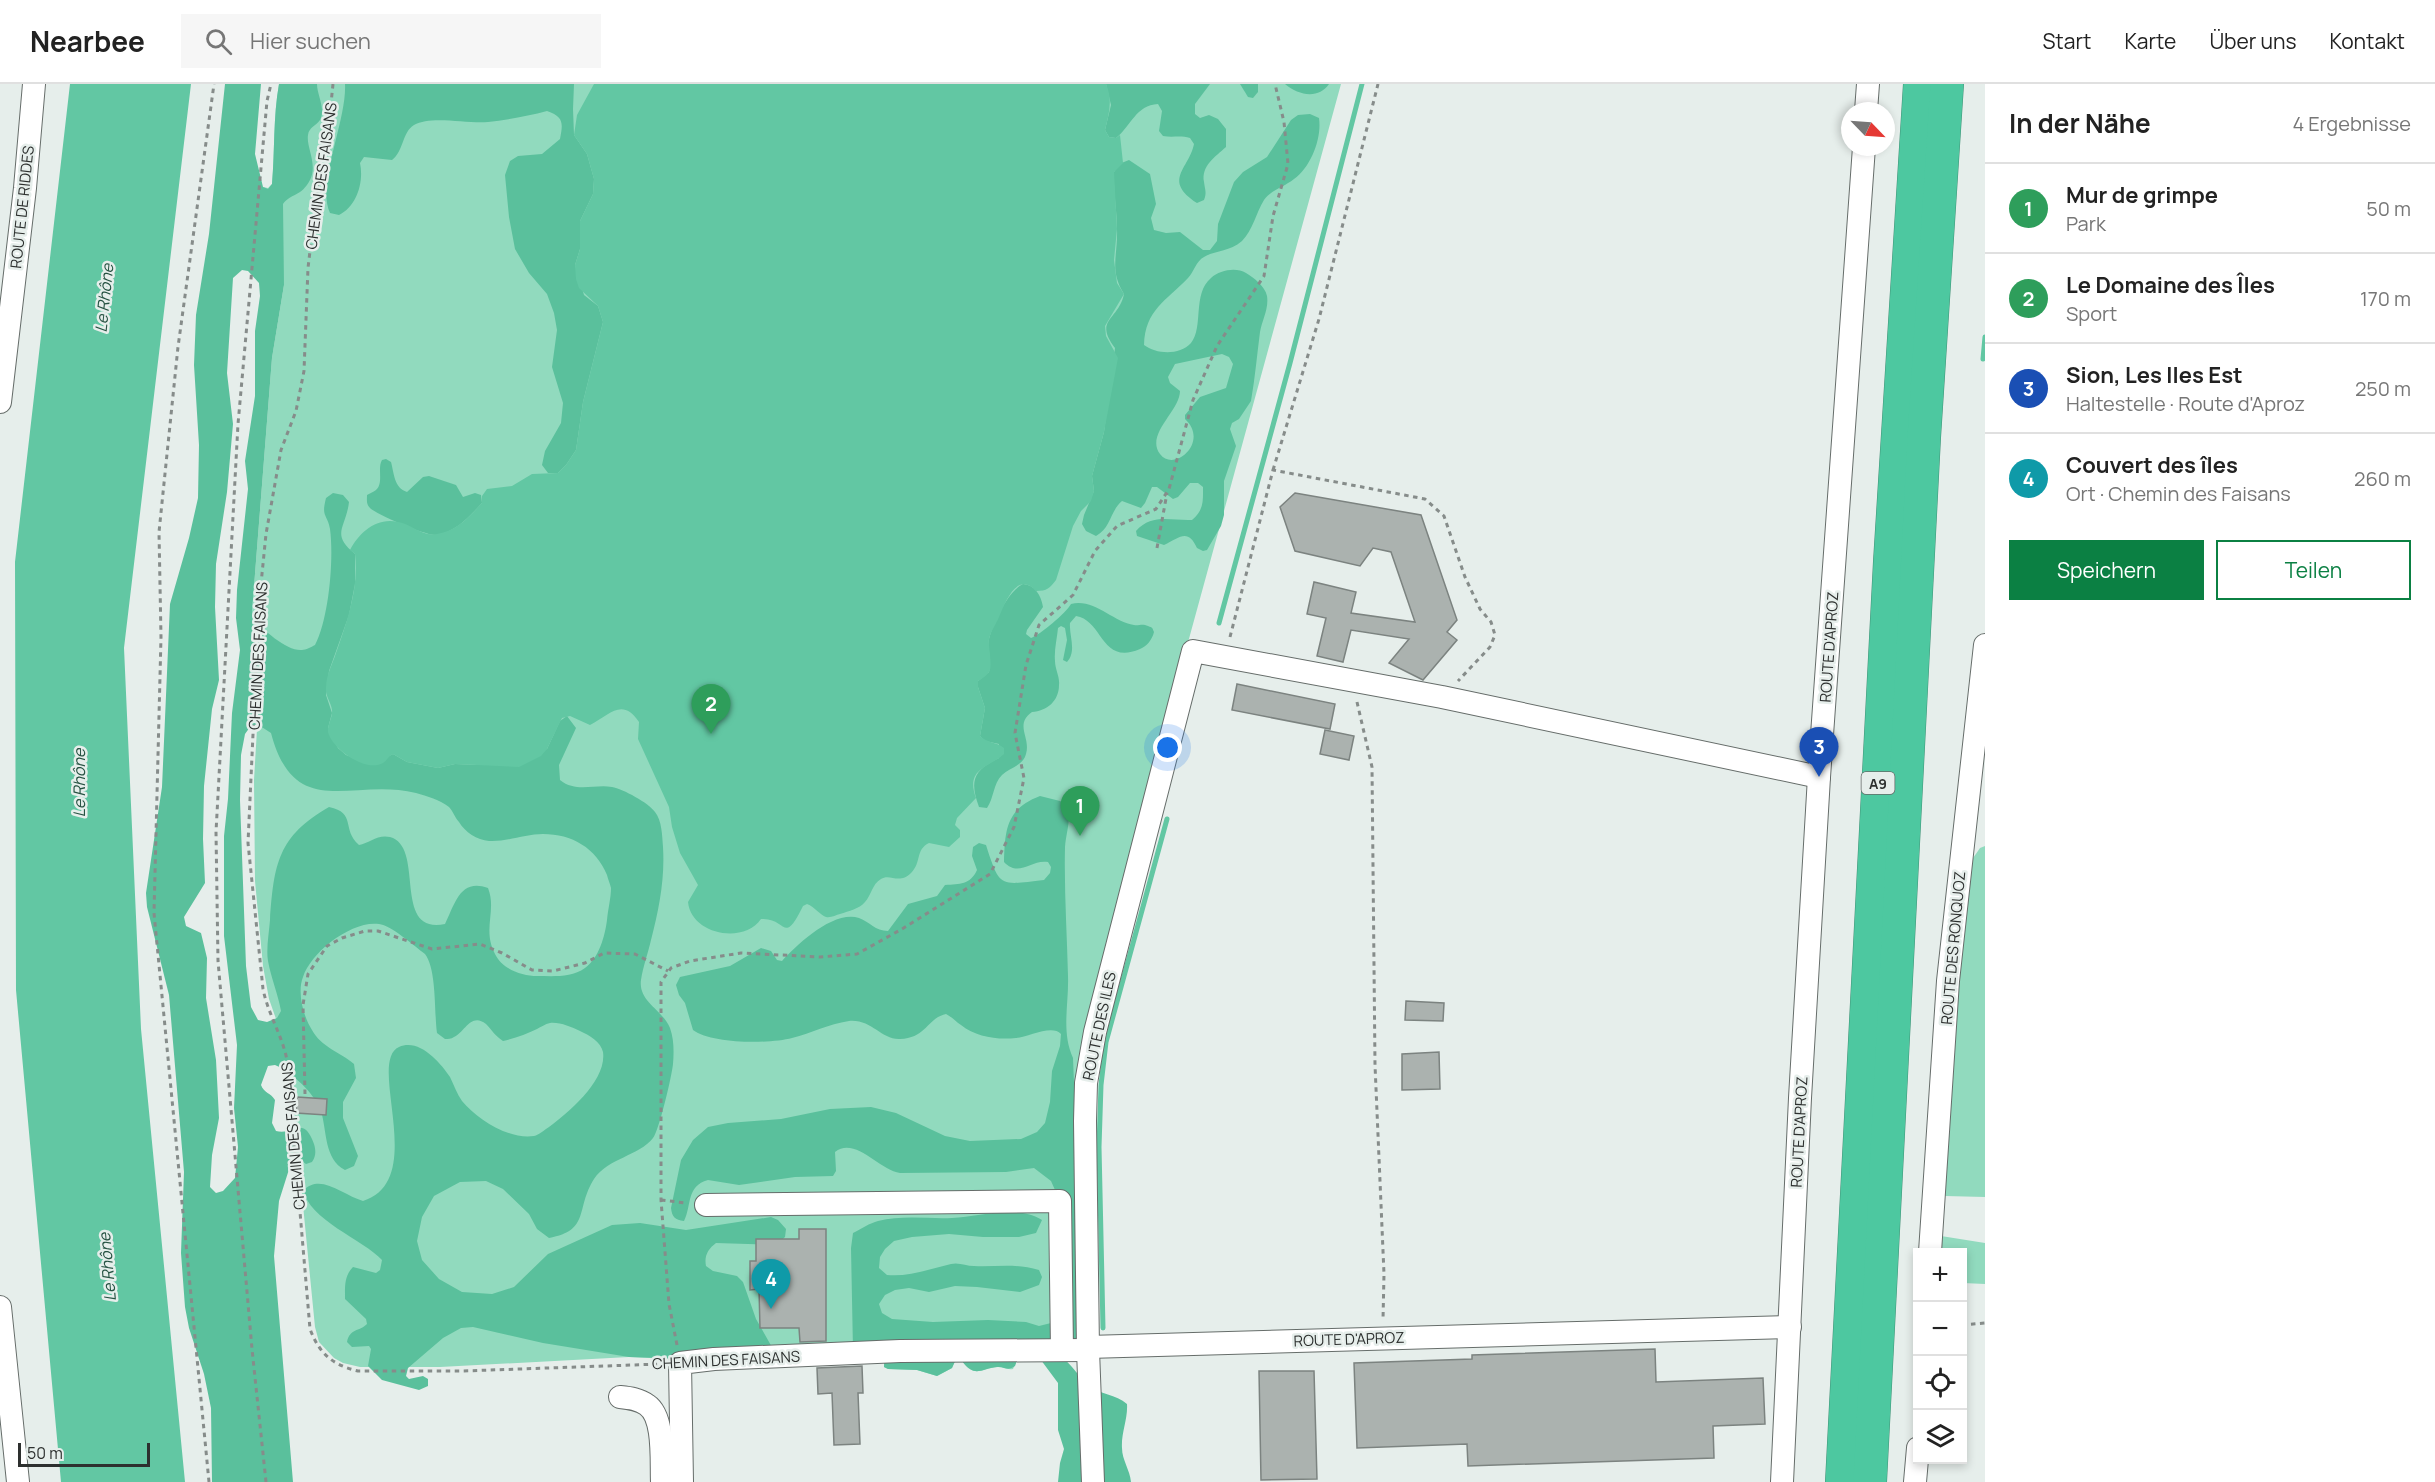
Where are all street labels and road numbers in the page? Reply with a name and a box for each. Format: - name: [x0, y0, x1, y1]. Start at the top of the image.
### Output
- street label: CHEMIN DES FAISANS: [300, 101, 342, 251]
- street label: ROUTE DE RIDDES: [5, 145, 39, 269]
- street label: CHEMIN DES FAISANS: [244, 582, 272, 730]
- street label: ROUTE D'APROZ: [1815, 591, 1843, 703]
- road number: A9: [1862, 772, 1894, 794]
- street label: ROUTE DES RONQUOZ: [1936, 870, 1970, 1026]
- street label: ROUTE DES ILES: [1077, 970, 1121, 1082]
- street label: CHEMIN DES FAISANS: [276, 1061, 310, 1211]
- street label: ROUTE D'APROZ: [1786, 1076, 1812, 1188]
- street label: ROUTE D'APROZ: [1293, 1327, 1405, 1351]
- street label: CHEMIN DES FAISANS: [652, 1346, 800, 1374]

